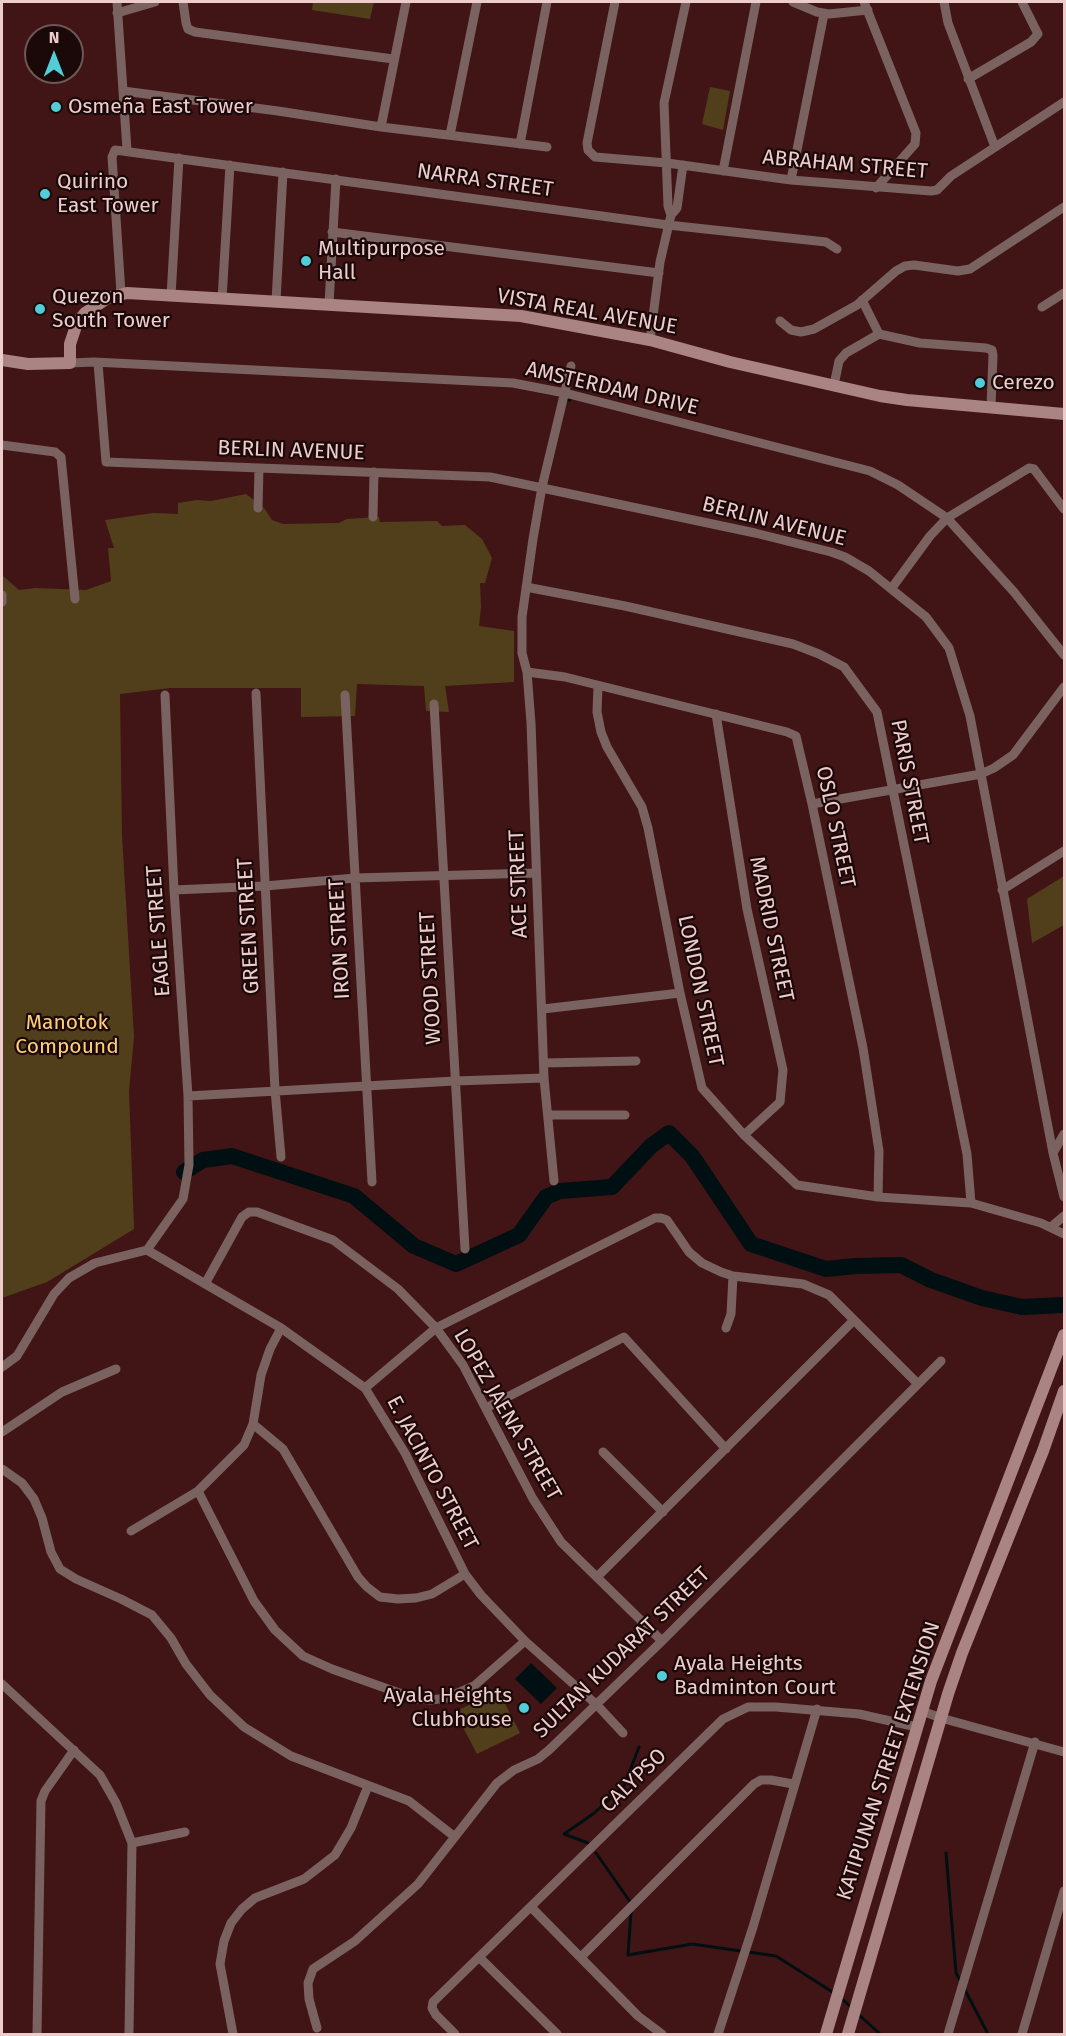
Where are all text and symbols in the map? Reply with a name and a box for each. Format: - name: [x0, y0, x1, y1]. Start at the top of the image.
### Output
- north arrow: [24, 24, 84, 84]
- text: N: [49, 28, 59, 47]
- place label: Osmeña East Tower: [68, 94, 253, 120]
- marker: Osmeña East Tower: [49, 100, 63, 114]
- street label: ABRAHAM STREET: [761, 145, 929, 185]
- street label: NARRA STREET: [415, 159, 555, 203]
- place label: Quirino East Tower: [57, 169, 159, 219]
- marker: Quirino East Tower: [38, 187, 52, 201]
- place label: Multipurpose Hall: [318, 236, 445, 286]
- marker: Multipurpose Hall: [299, 254, 313, 268]
- place label: Quezon South Tower: [52, 284, 170, 334]
- street label: VISTA REAL AVENUE: [495, 284, 679, 340]
- marker: Quezon South Tower: [33, 302, 47, 316]
- street label: AMSTERDAM DRIVE: [523, 357, 701, 421]
- place label: Cerezo: [992, 370, 1055, 396]
- marker: Cerezo: [973, 376, 987, 390]
- street label: BERLIN AVENUE: [217, 436, 365, 466]
- street label: BERLIN AVENUE: [699, 492, 849, 552]
- street label: PARIS STREET: [885, 717, 933, 847]
- street label: OSLO STREET: [810, 764, 860, 890]
- street label: ACE STREET: [505, 829, 533, 939]
- street label: MADRID STREET: [743, 854, 799, 1004]
- street label: GREEN STREET: [233, 857, 265, 995]
- street label: EAGLE STREET: [142, 865, 176, 997]
- street label: IRON STREET: [324, 878, 356, 1000]
- street label: WOOD STREET: [415, 911, 447, 1045]
- street label: LONDON STREET: [672, 913, 728, 1069]
- park label: Manotok Compound: [15, 1010, 119, 1060]
- street label: LOPEZ JAENA STREET: [448, 1325, 566, 1505]
- street label: E. JACINTO STREET: [381, 1392, 483, 1554]
- street label: SULTAN KUDARAT STREET: [529, 1562, 715, 1744]
- street label: KATIPUNAN STREET EXTENSION: [832, 1618, 946, 1904]
- place label: Ayala Heights Badminton Court: [674, 1651, 836, 1701]
- marker: Ayala Heights Badminton Court: [655, 1669, 669, 1683]
- place label: Ayala Heights Clubhouse: [383, 1683, 512, 1733]
- marker: Ayala Heights Clubhouse: [517, 1701, 531, 1715]
- street label: CALYPSO: [596, 1744, 672, 1818]

